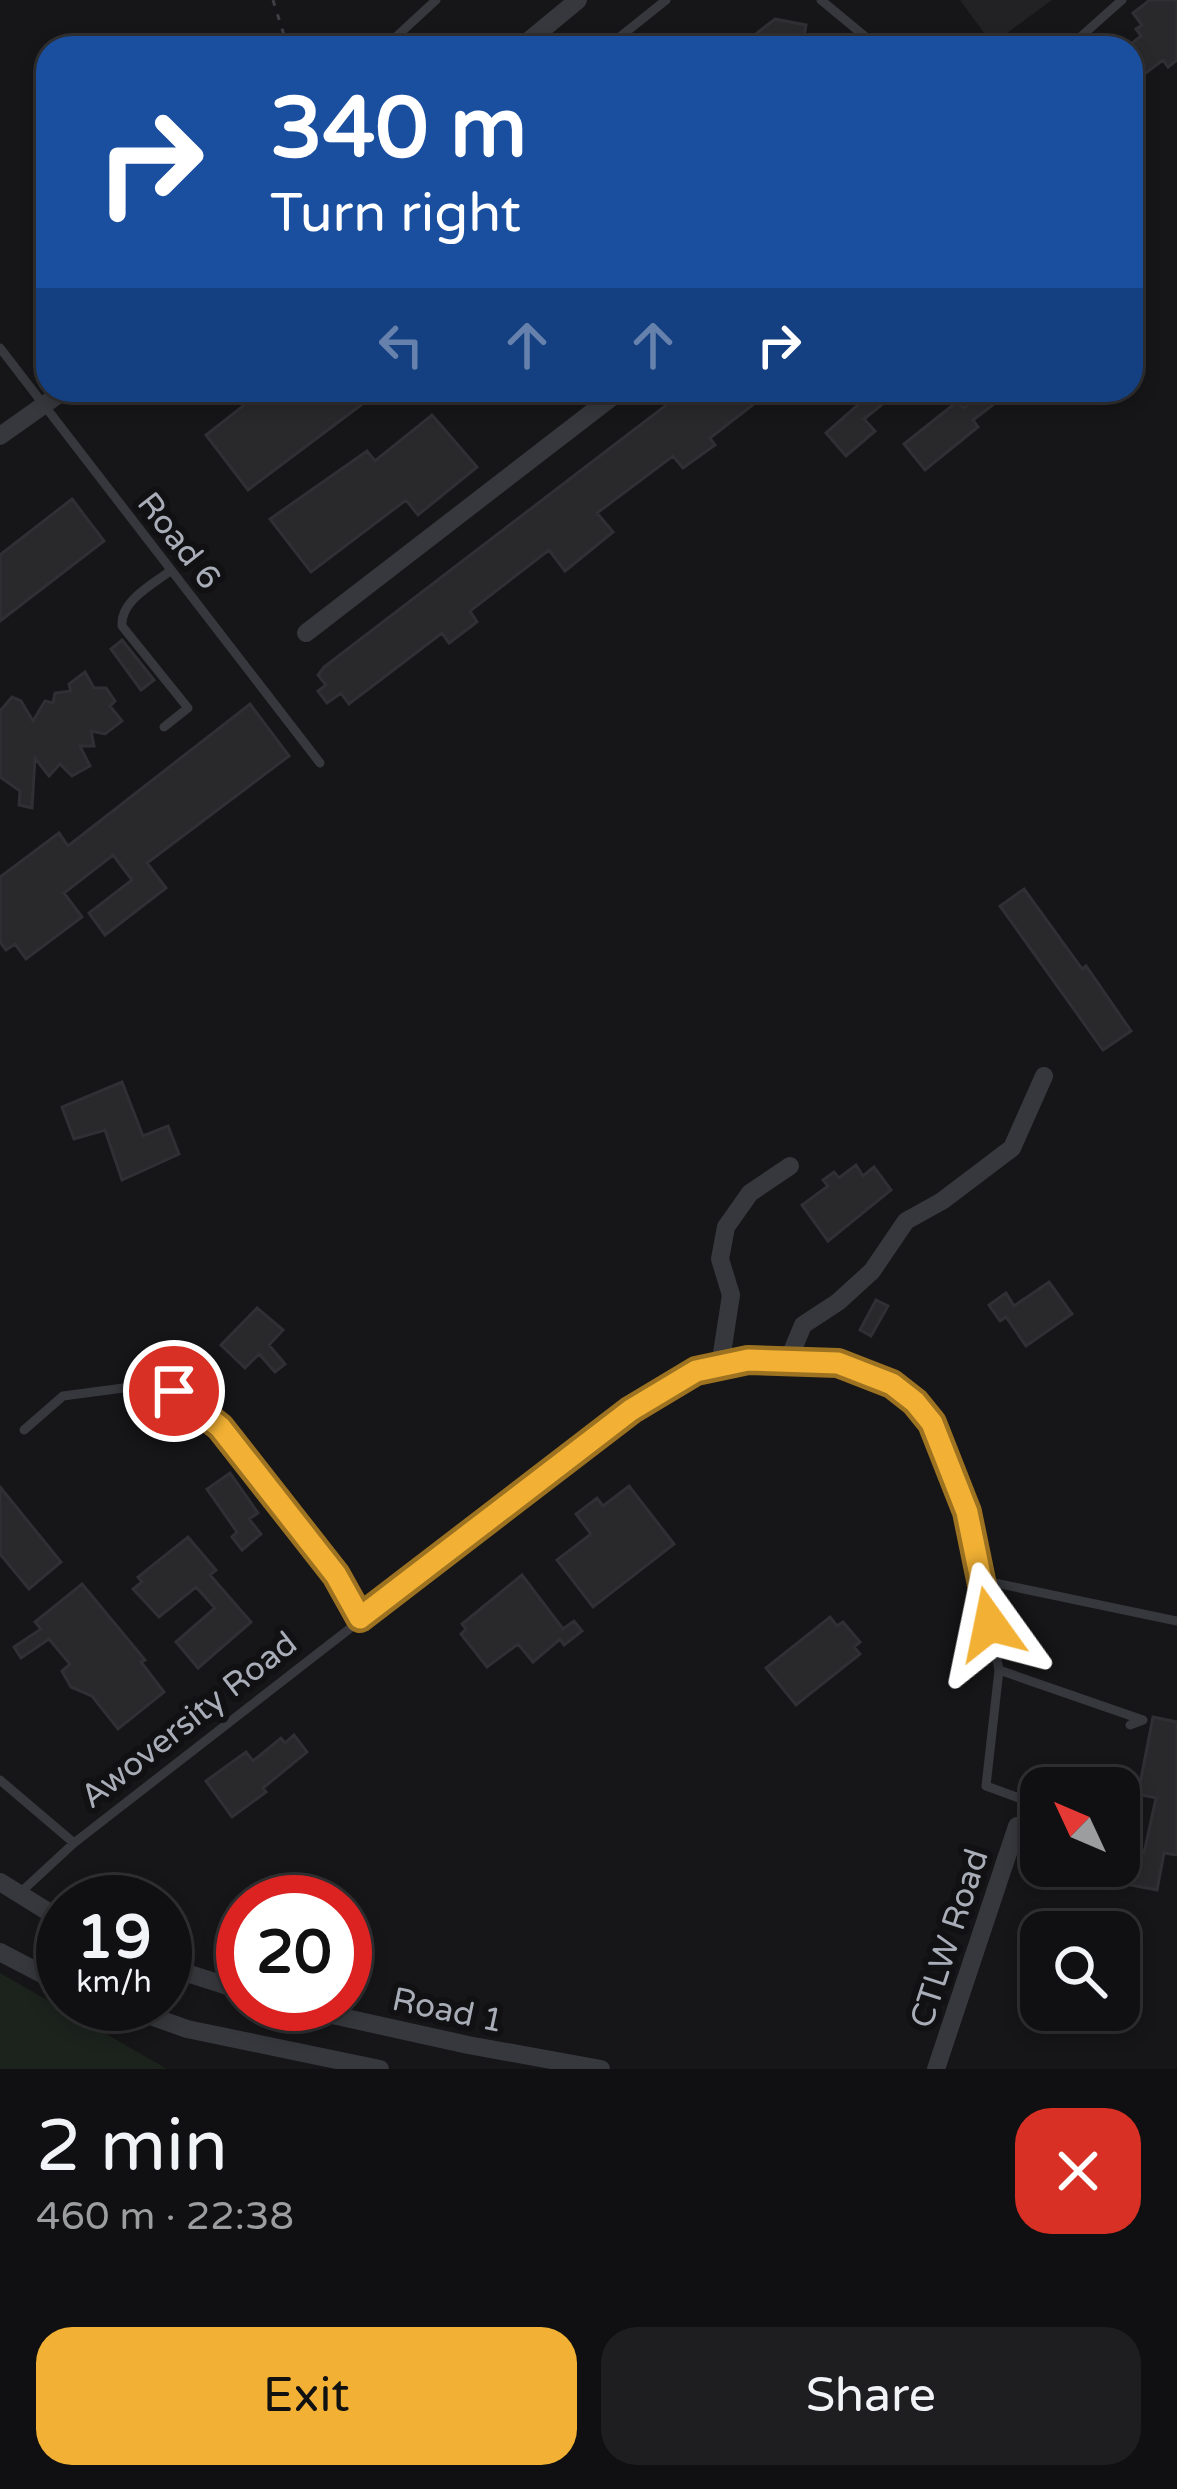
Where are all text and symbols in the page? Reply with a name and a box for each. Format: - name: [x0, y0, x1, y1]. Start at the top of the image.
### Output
- text: 340 m: [270, 79, 527, 180]
- icon: right: [72, 84, 228, 240]
- text: Turn right: [270, 181, 521, 246]
- icon: left: [368, 312, 434, 378]
- icon: ahead: [494, 312, 560, 378]
- icon: ahead: [620, 312, 686, 378]
- icon: right: [746, 312, 812, 378]
- street label: Road 6: [129, 485, 229, 597]
- pin: [123, 1340, 225, 1442]
- icon: arrive: [141, 1358, 207, 1424]
- position arrow: [927, 1561, 1053, 1687]
- street label: Awoversity Road: [73, 1624, 305, 1817]
- north arrow: [1020, 1767, 1140, 1887]
- map controls: [1020, 1767, 1140, 2031]
- street label: CTLW Road: [902, 1844, 997, 2033]
- speed limit sign: 20: [216, 1875, 372, 2031]
- text: 19: [76, 1902, 152, 1974]
- button: search: [1020, 1911, 1140, 2031]
- text: km/h: [76, 1964, 152, 2001]
- street label: Road 1: [389, 1980, 507, 2041]
- text: 2 min: [36, 2104, 228, 2191]
- button: close: [1015, 2108, 1141, 2234]
- text: 460 m · 22:38: [36, 2193, 294, 2240]
- button: Exit: [36, 2327, 577, 2465]
- button: Share: [601, 2327, 1141, 2465]

